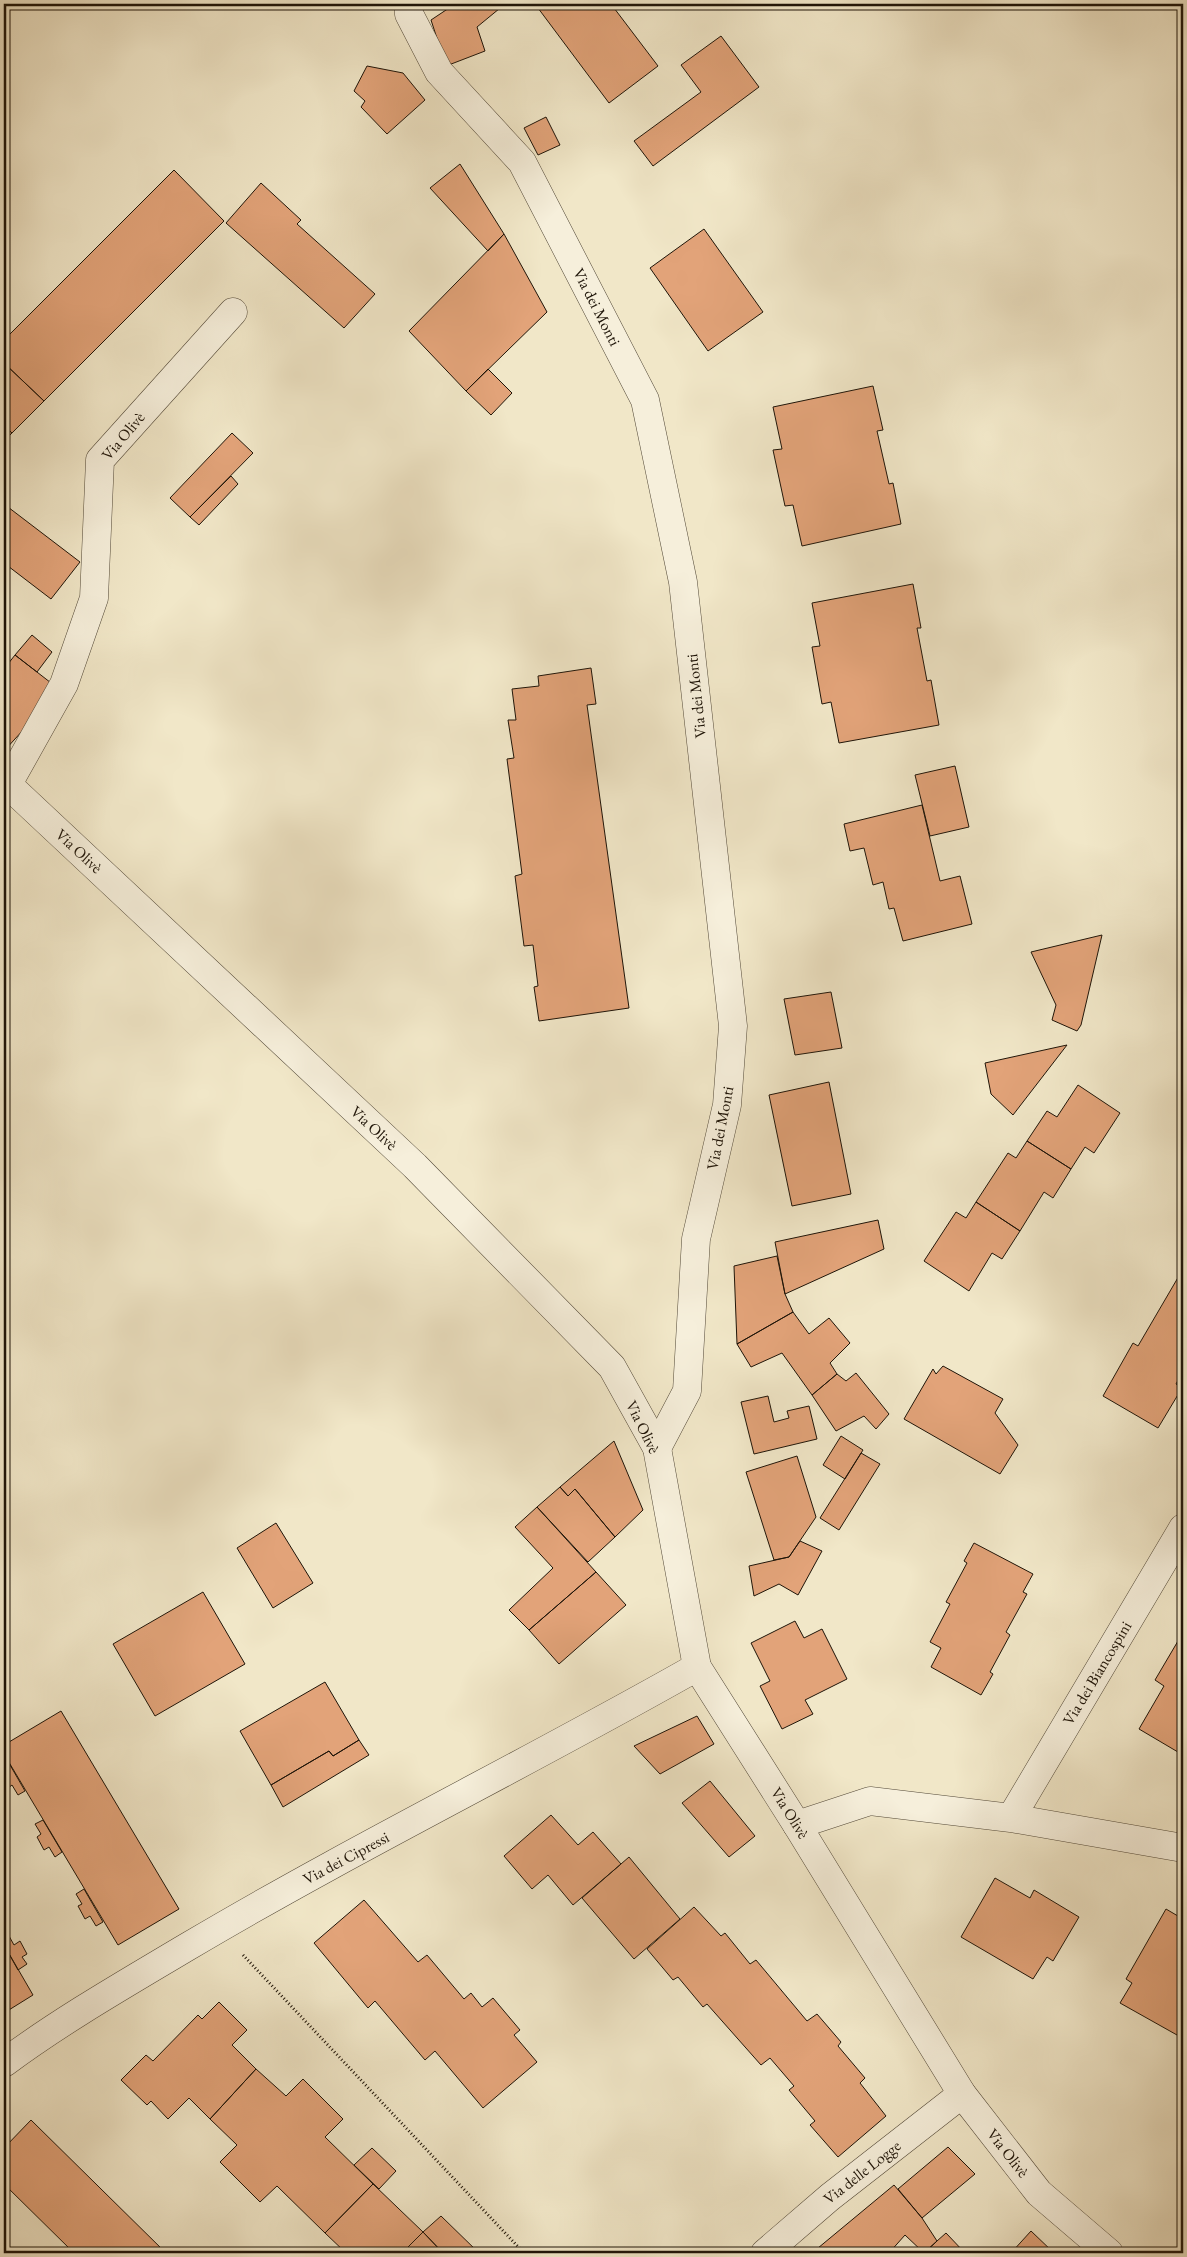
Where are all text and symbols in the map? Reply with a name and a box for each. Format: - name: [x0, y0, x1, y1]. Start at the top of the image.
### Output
- street label: Via dei Monti: [568, 264, 626, 350]
- street label: Via Olivè: [97, 408, 149, 464]
- street label: Via dei Monti: [681, 653, 711, 739]
- street label: Via Olivè: [51, 824, 107, 878]
- street label: Via dei Monti: [702, 1084, 738, 1172]
- street label: Via Olivè: [346, 1101, 402, 1155]
- street label: Via Olivè: [621, 1397, 665, 1457]
- street label: Via dei Biancospini: [1058, 1617, 1136, 1729]
- street label: Via Olivè: [766, 1783, 814, 1843]
- street label: Via dei Cipressi: [299, 1826, 393, 1890]
- street label: Via Olivè: [982, 2124, 1034, 2182]
- street label: Via delle Logge: [819, 2135, 905, 2209]

